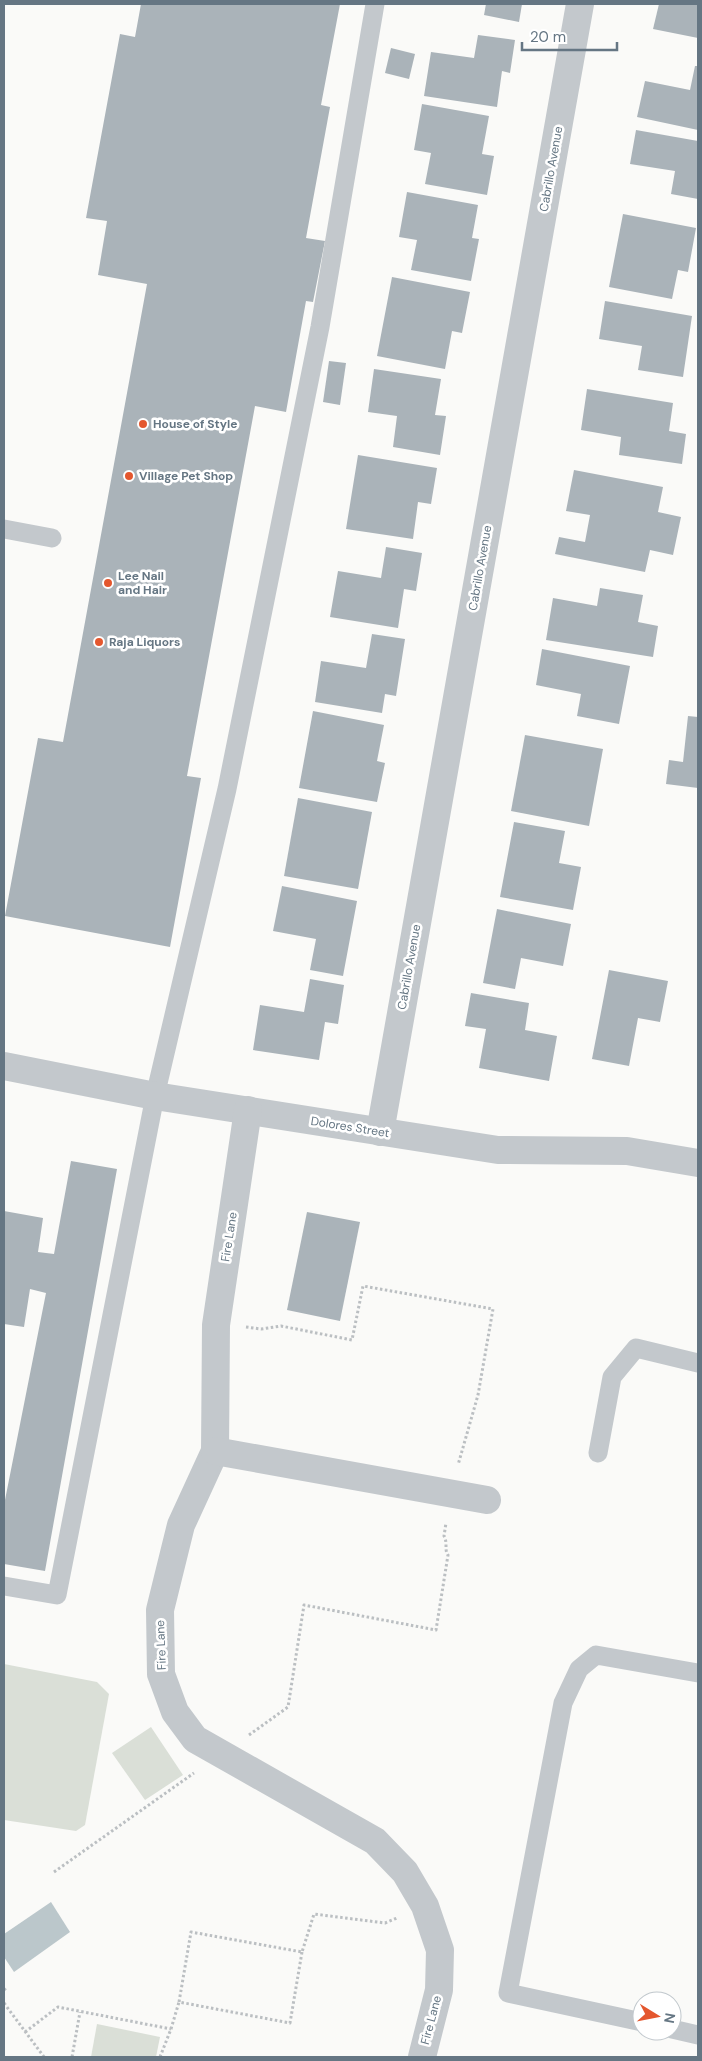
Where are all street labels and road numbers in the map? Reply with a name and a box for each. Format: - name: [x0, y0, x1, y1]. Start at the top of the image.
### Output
- street label: Cabrillo Avenue: [536, 125, 566, 213]
- street label: Cabrillo Avenue: [465, 524, 495, 612]
- street label: Cabrillo Avenue: [394, 923, 424, 1011]
- street label: Dolores Street: [310, 1113, 391, 1141]
- street label: Fire Lane: [217, 1211, 241, 1263]
- street label: Fire Lane: [152, 1620, 170, 1670]
- street label: Fire Lane: [417, 1994, 445, 2046]

